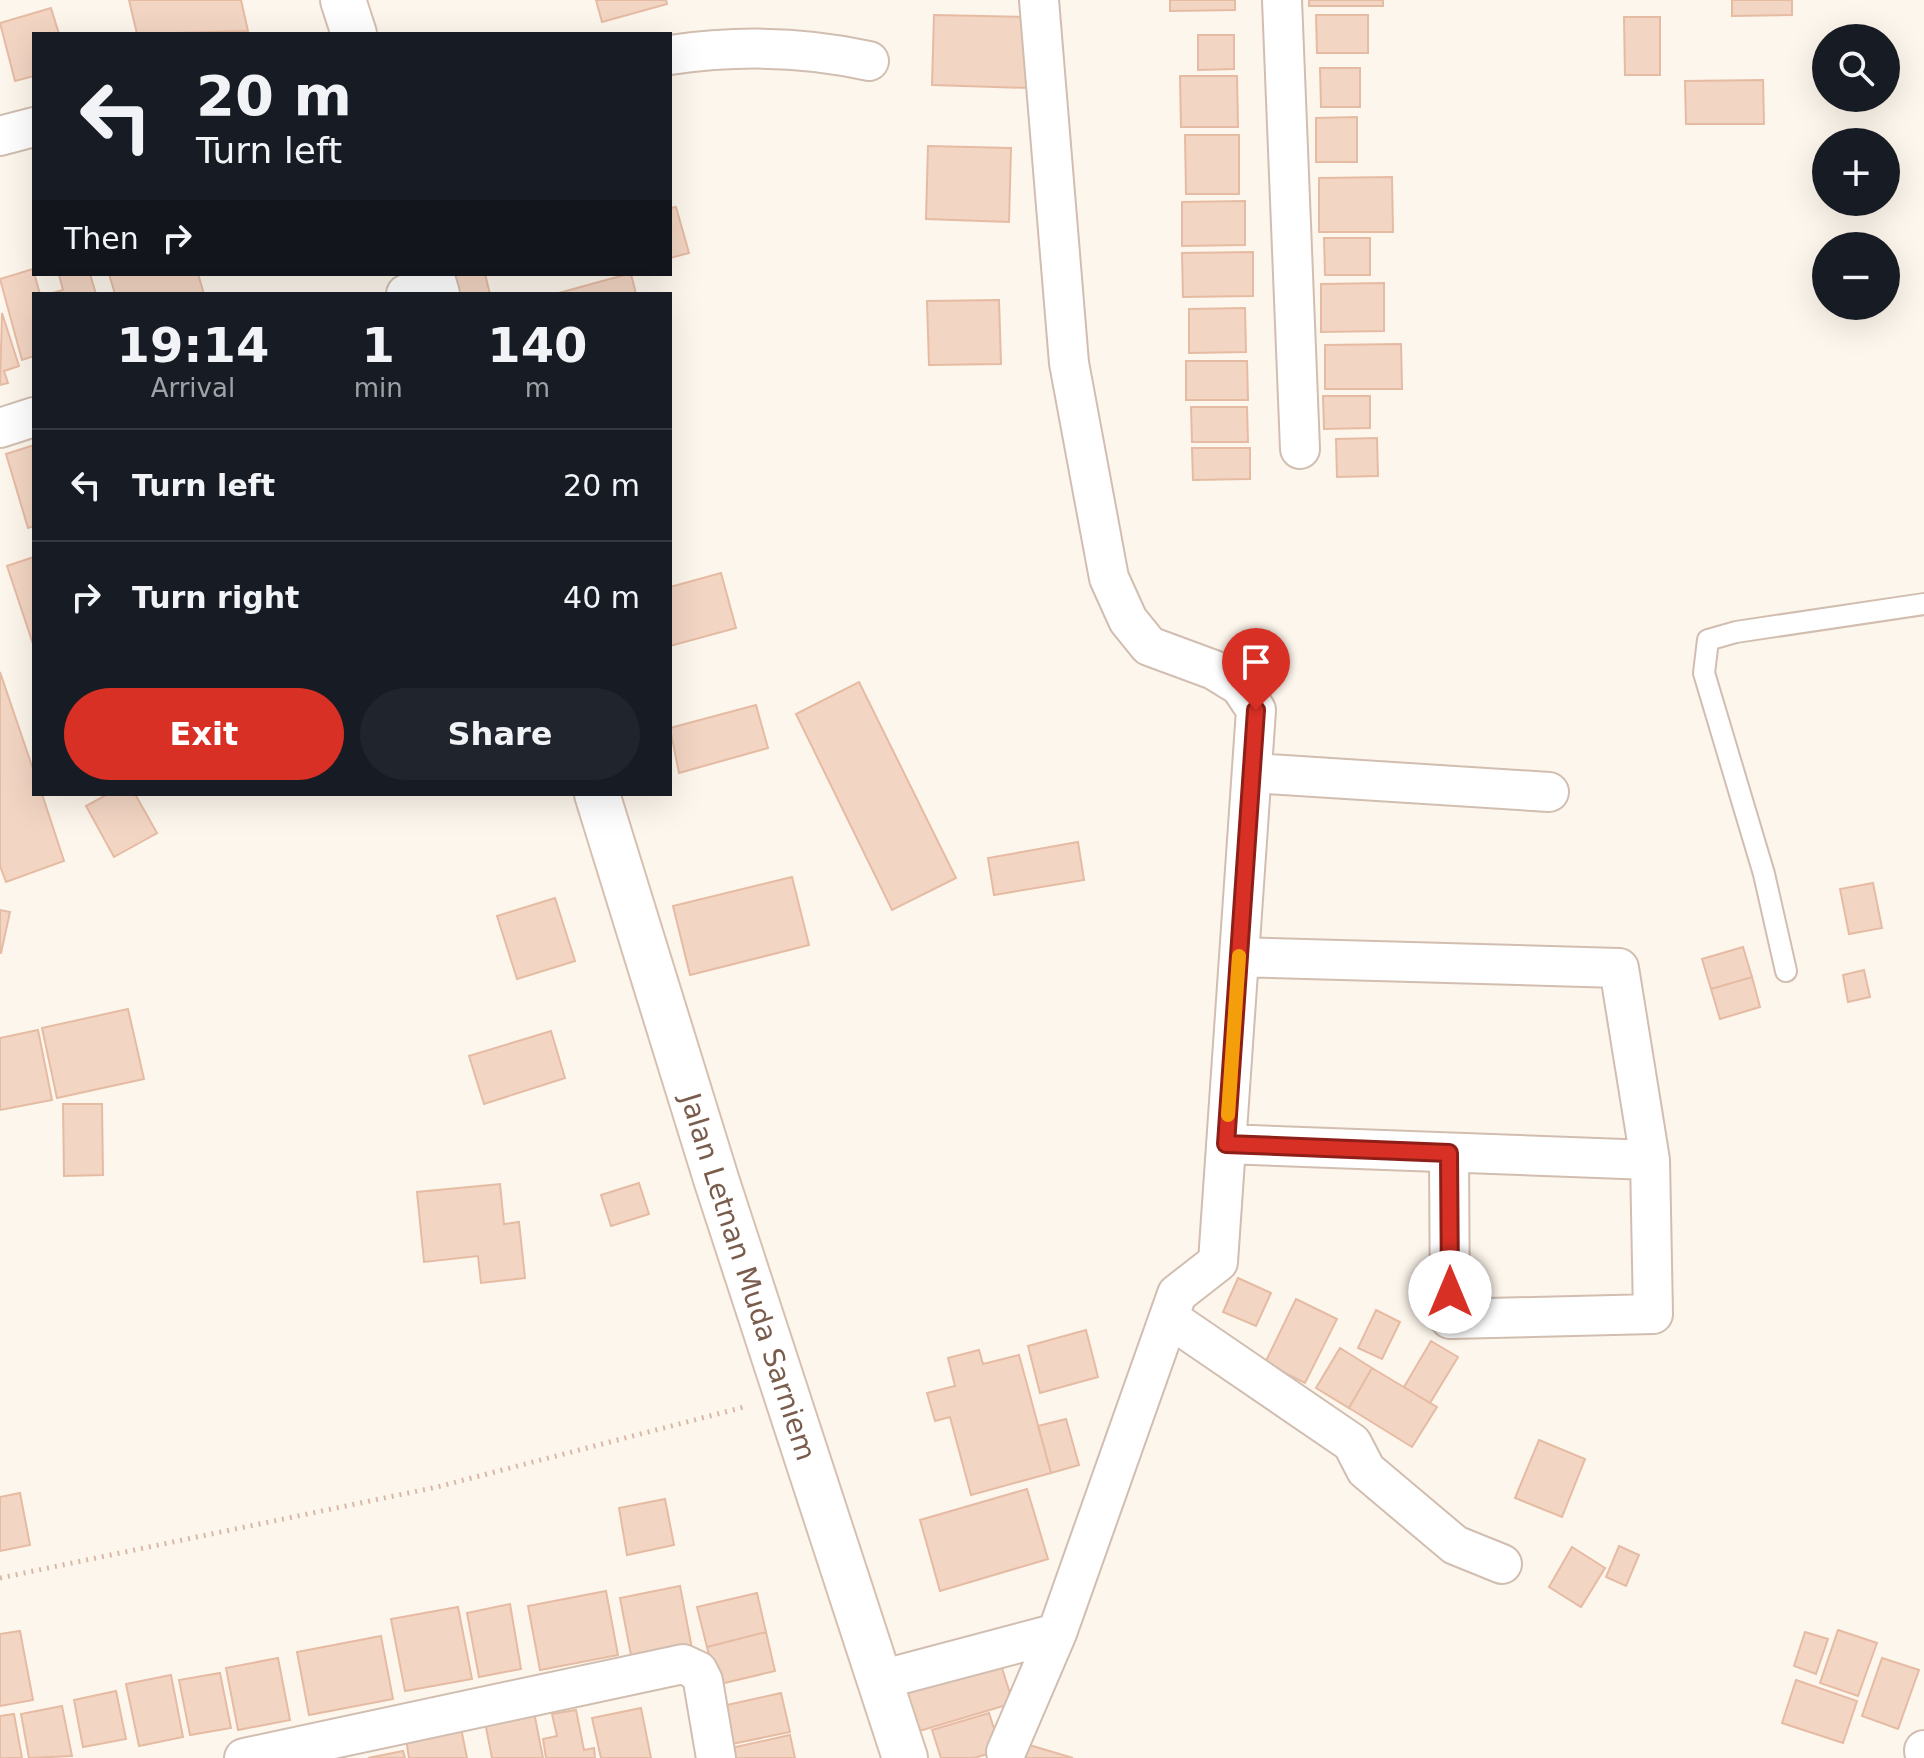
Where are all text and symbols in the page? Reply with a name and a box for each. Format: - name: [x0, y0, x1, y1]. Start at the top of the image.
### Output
- map controls: [1812, 24, 1900, 320]
- button: search: [1812, 24, 1900, 112]
- text: 20 m: [196, 63, 352, 128]
- icon: left: [64, 64, 168, 168]
- button: +: [1812, 128, 1900, 216]
- text: Turn left: [196, 130, 342, 171]
- icon: right: [155, 216, 199, 260]
- text: Then: [64, 221, 139, 256]
- button: −: [1812, 232, 1900, 320]
- text: 19:14: [116, 317, 269, 373]
- text: 1: [362, 317, 395, 373]
- text: 140: [487, 317, 587, 373]
- text: Arrival: [151, 373, 235, 403]
- text: min: [354, 373, 403, 403]
- text: m: [525, 373, 550, 403]
- icon: left: [64, 463, 108, 507]
- text: Turn left: [132, 468, 275, 503]
- text: 20 m: [563, 468, 640, 503]
- icon: right: [64, 575, 108, 619]
- text: Turn right: [132, 580, 299, 615]
- text: 40 m: [563, 580, 640, 615]
- pin: [1222, 628, 1290, 710]
- icon: arrive: [1234, 640, 1278, 684]
- button: Exit: [64, 688, 344, 780]
- button: Share: [360, 688, 640, 780]
- street label: Jalan Letnan Muda Sarniem: [673, 1087, 823, 1464]
- position arrow: [1408, 1250, 1492, 1334]

